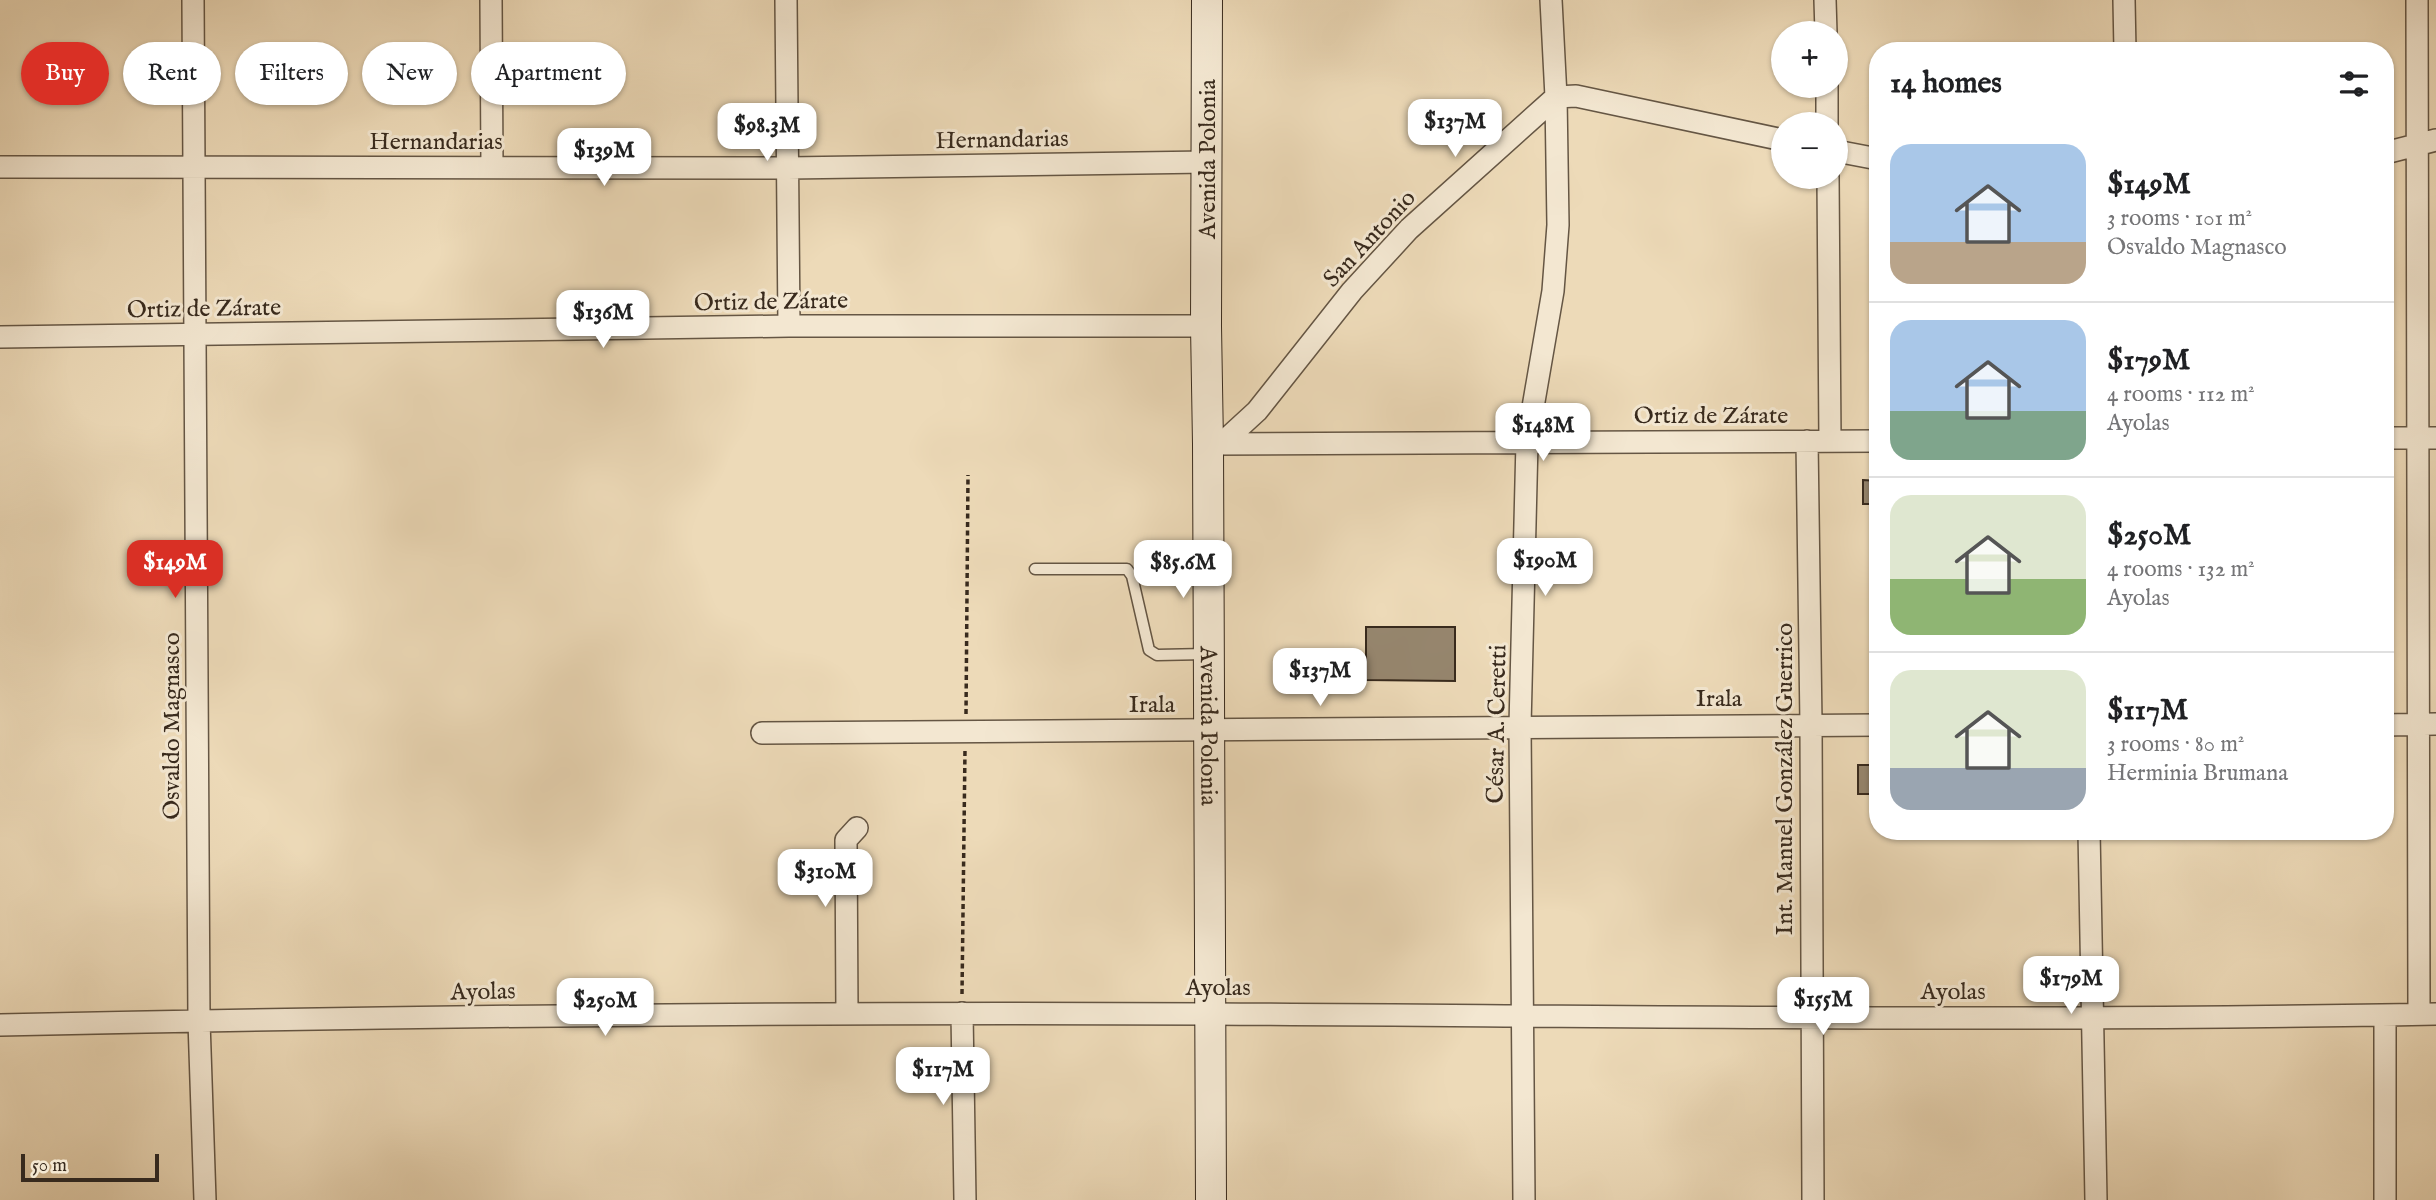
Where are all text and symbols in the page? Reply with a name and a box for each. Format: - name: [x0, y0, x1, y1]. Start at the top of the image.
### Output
- map controls: [1771, 21, 1848, 189]
- button: +: [1771, 21, 1848, 98]
- chip: Buy: [21, 42, 109, 105]
- chip: Rent: [123, 42, 221, 105]
- chip: Filters: [235, 42, 348, 105]
- chip: New: [362, 42, 457, 105]
- chip: Apartment: [471, 42, 626, 105]
- text: 14 homes: [1890, 65, 2002, 103]
- icon: filters: [2335, 65, 2373, 103]
- street label: Avenida Polonia: [1193, 78, 1224, 240]
- pin: $137M: [1406, 100, 1504, 159]
- pin: $98.3M: [710, 104, 824, 163]
- text: $137M: [1424, 107, 1486, 136]
- text: $98.3M: [734, 111, 800, 140]
- button: −: [1771, 112, 1848, 189]
- street label: Hernandarias: [935, 124, 1069, 157]
- street label: Hernandarias: [369, 127, 503, 158]
- pin: $139M: [555, 128, 653, 188]
- text: $139M: [573, 136, 635, 165]
- text: $149M: [2107, 166, 2191, 204]
- icon: home: [1946, 172, 2030, 256]
- street label: San Antonio: [1317, 184, 1423, 294]
- text: 3 rooms · 101 m²: [2107, 204, 2252, 233]
- text: Osvaldo Magnasco: [2107, 233, 2287, 262]
- street label: Ortiz de Zárate: [694, 286, 848, 319]
- pin: $136M: [554, 290, 652, 350]
- street label: Ortiz de Zárate: [127, 293, 281, 326]
- text: $136M: [572, 298, 634, 327]
- text: $179M: [2107, 342, 2190, 380]
- icon: home: [1946, 348, 2030, 432]
- text: 4 rooms · 112 m²: [2107, 380, 2255, 409]
- street label: Ortiz de Zárate: [1634, 401, 1788, 432]
- pin: $148M: [1494, 404, 1592, 463]
- text: Ayolas: [2107, 409, 2170, 438]
- text: $148M: [1511, 411, 1575, 440]
- text: $250M: [2107, 517, 2191, 555]
- icon: home: [1946, 523, 2030, 607]
- pin: $190M: [1496, 538, 1594, 598]
- pin: $149M: [126, 540, 224, 600]
- pin: $85.6M: [1126, 540, 1240, 600]
- text: $190M: [1513, 546, 1577, 575]
- text: $149M: [143, 548, 207, 577]
- text: $85.6M: [1150, 548, 1216, 577]
- text: 4 rooms · 132 m²: [2107, 555, 2255, 584]
- text: Ayolas: [2107, 584, 2170, 613]
- street label: Int. Manuel González Guerrico: [1770, 623, 1801, 935]
- street label: Osvaldo Magnasco: [157, 632, 188, 820]
- street label: César A. Ceretti: [1481, 644, 1514, 804]
- street label: Avenida Polonia: [1192, 645, 1223, 807]
- pin: $137M: [1271, 648, 1369, 708]
- text: $137M: [1289, 656, 1351, 685]
- street label: Irala: [1696, 684, 1743, 715]
- street label: Irala: [1129, 690, 1176, 721]
- text: $117M: [2107, 692, 2188, 730]
- icon: home: [1946, 698, 2030, 782]
- text: 3 rooms · 80 m²: [2107, 730, 2244, 759]
- text: Herminia Brumana: [2107, 759, 2288, 788]
- pin: $310M: [776, 850, 874, 909]
- text: $310M: [794, 857, 856, 886]
- pin: $179M: [2022, 956, 2120, 1016]
- text: $179M: [2039, 964, 2103, 993]
- street label: Ayolas: [1184, 973, 1251, 1004]
- street label: Ayolas: [449, 976, 516, 1009]
- street label: Ayolas: [1919, 977, 1986, 1008]
- pin: $250M: [556, 978, 654, 1038]
- pin: $155M: [1774, 978, 1872, 1037]
- text: $155M: [1793, 985, 1853, 1014]
- text: $250M: [573, 986, 637, 1015]
- pin: $117M: [894, 1048, 992, 1107]
- text: $117M: [912, 1055, 974, 1084]
- scale bar: [21, 1151, 159, 1183]
- text: 50 m: [32, 1154, 67, 1178]

